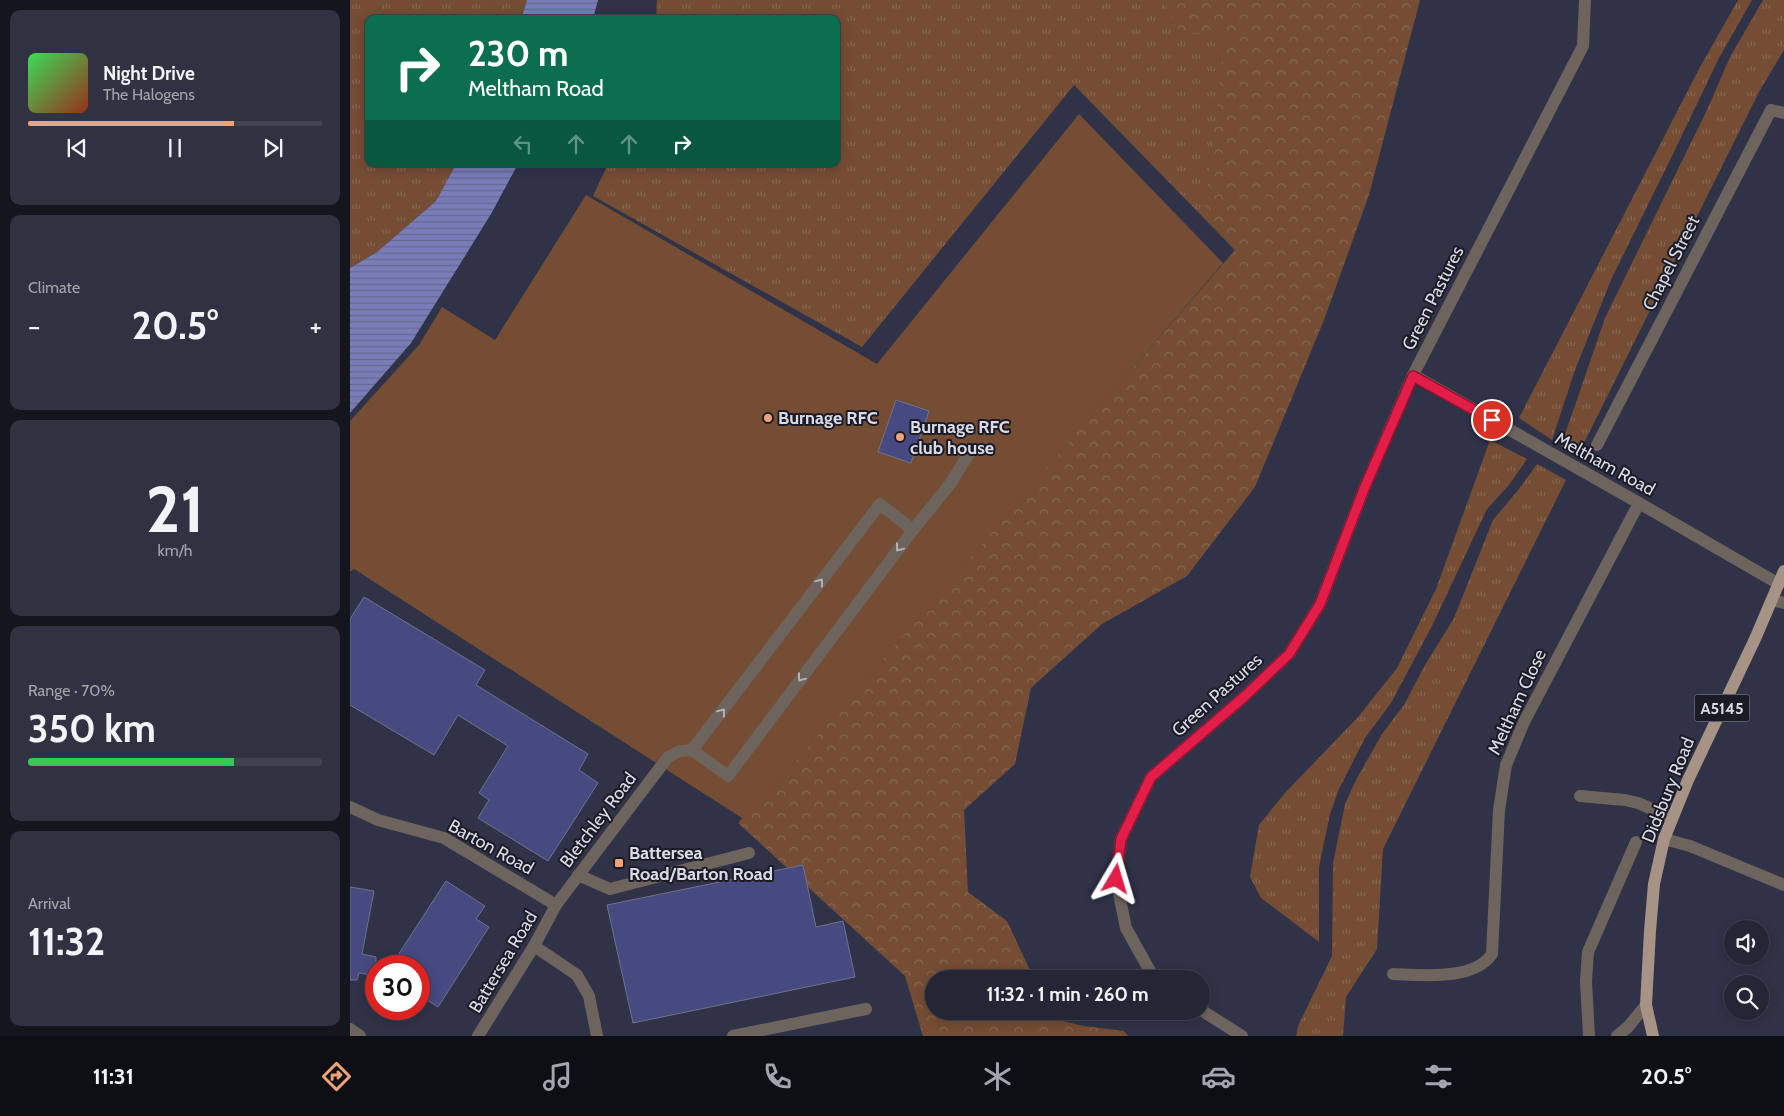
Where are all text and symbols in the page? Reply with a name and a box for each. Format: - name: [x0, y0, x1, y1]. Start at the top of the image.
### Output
- text: 230 m: [468, 32, 568, 75]
- icon: right: [385, 35, 450, 100]
- text: Night Drive: [103, 62, 195, 85]
- text: Meltham Road: [468, 75, 604, 102]
- text: The Halogens: [103, 85, 195, 104]
- icon: left: [509, 130, 537, 158]
- icon: ahead: [562, 130, 590, 158]
- icon: ahead: [615, 130, 643, 158]
- icon: right: [668, 130, 696, 158]
- icon: previous: [63, 134, 91, 162]
- icon: pause: [161, 134, 189, 162]
- icon: next: [259, 134, 287, 162]
- street label: Chapel Street: [1638, 212, 1704, 314]
- street label: Green Pastures: [1397, 242, 1469, 354]
- text: Climate: [28, 278, 80, 297]
- text: 20.5°: [132, 302, 218, 349]
- text: −: [28, 309, 40, 343]
- text: +: [310, 309, 322, 343]
- pin: [1471, 399, 1513, 441]
- icon: arrive: [1478, 406, 1506, 434]
- place label: Burnage RFC: [778, 407, 878, 429]
- marker: Burnage RFC: [762, 412, 774, 424]
- place label: Burnage RFC club house: [910, 416, 1010, 459]
- street label: Meltham Road: [1551, 427, 1659, 501]
- marker: Burnage RFC club house: [894, 431, 906, 443]
- text: 21: [146, 469, 204, 548]
- text: km/h: [157, 541, 193, 560]
- one-way arrow: [896, 542, 905, 552]
- one-way arrow: [815, 579, 823, 588]
- street label: Meltham Close: [1483, 646, 1551, 758]
- street label: Green Pastures: [1167, 649, 1267, 741]
- one-way arrow: [799, 672, 807, 681]
- text: Range · 70%: [28, 681, 115, 700]
- road number: A5145: [1694, 694, 1750, 721]
- text: 350 km: [28, 705, 156, 752]
- one-way arrow: [716, 708, 725, 717]
- street label: Didsbury Road: [1637, 734, 1699, 846]
- street label: Bletchley Road: [555, 768, 641, 872]
- street label: Barton Road: [445, 815, 537, 879]
- place label: Battersea Road/Barton Road: [629, 842, 773, 885]
- position arrow: [1089, 852, 1141, 904]
- marker: Battersea Road/Barton Road: [613, 857, 625, 869]
- text: Arrival: [28, 894, 71, 913]
- street label: Battersea Road: [464, 907, 542, 1017]
- text: 11:32: [28, 918, 105, 965]
- map controls: [1724, 920, 1769, 1020]
- button: sound: [1724, 920, 1769, 965]
- speed limit sign: 30: [365, 955, 430, 1020]
- button: search: [1724, 975, 1769, 1020]
- text: 11:32 · 1 min · 260 m: [986, 983, 1149, 1006]
- icon: directions: [319, 1059, 354, 1094]
- icon: music: [540, 1059, 575, 1094]
- icon: phone: [760, 1059, 795, 1094]
- icon: climate: [980, 1059, 1015, 1094]
- icon: car: [1201, 1059, 1236, 1094]
- icon: filters: [1421, 1059, 1456, 1094]
- text: 11:31: [93, 1063, 134, 1090]
- text: 20.5°: [1641, 1063, 1691, 1090]

